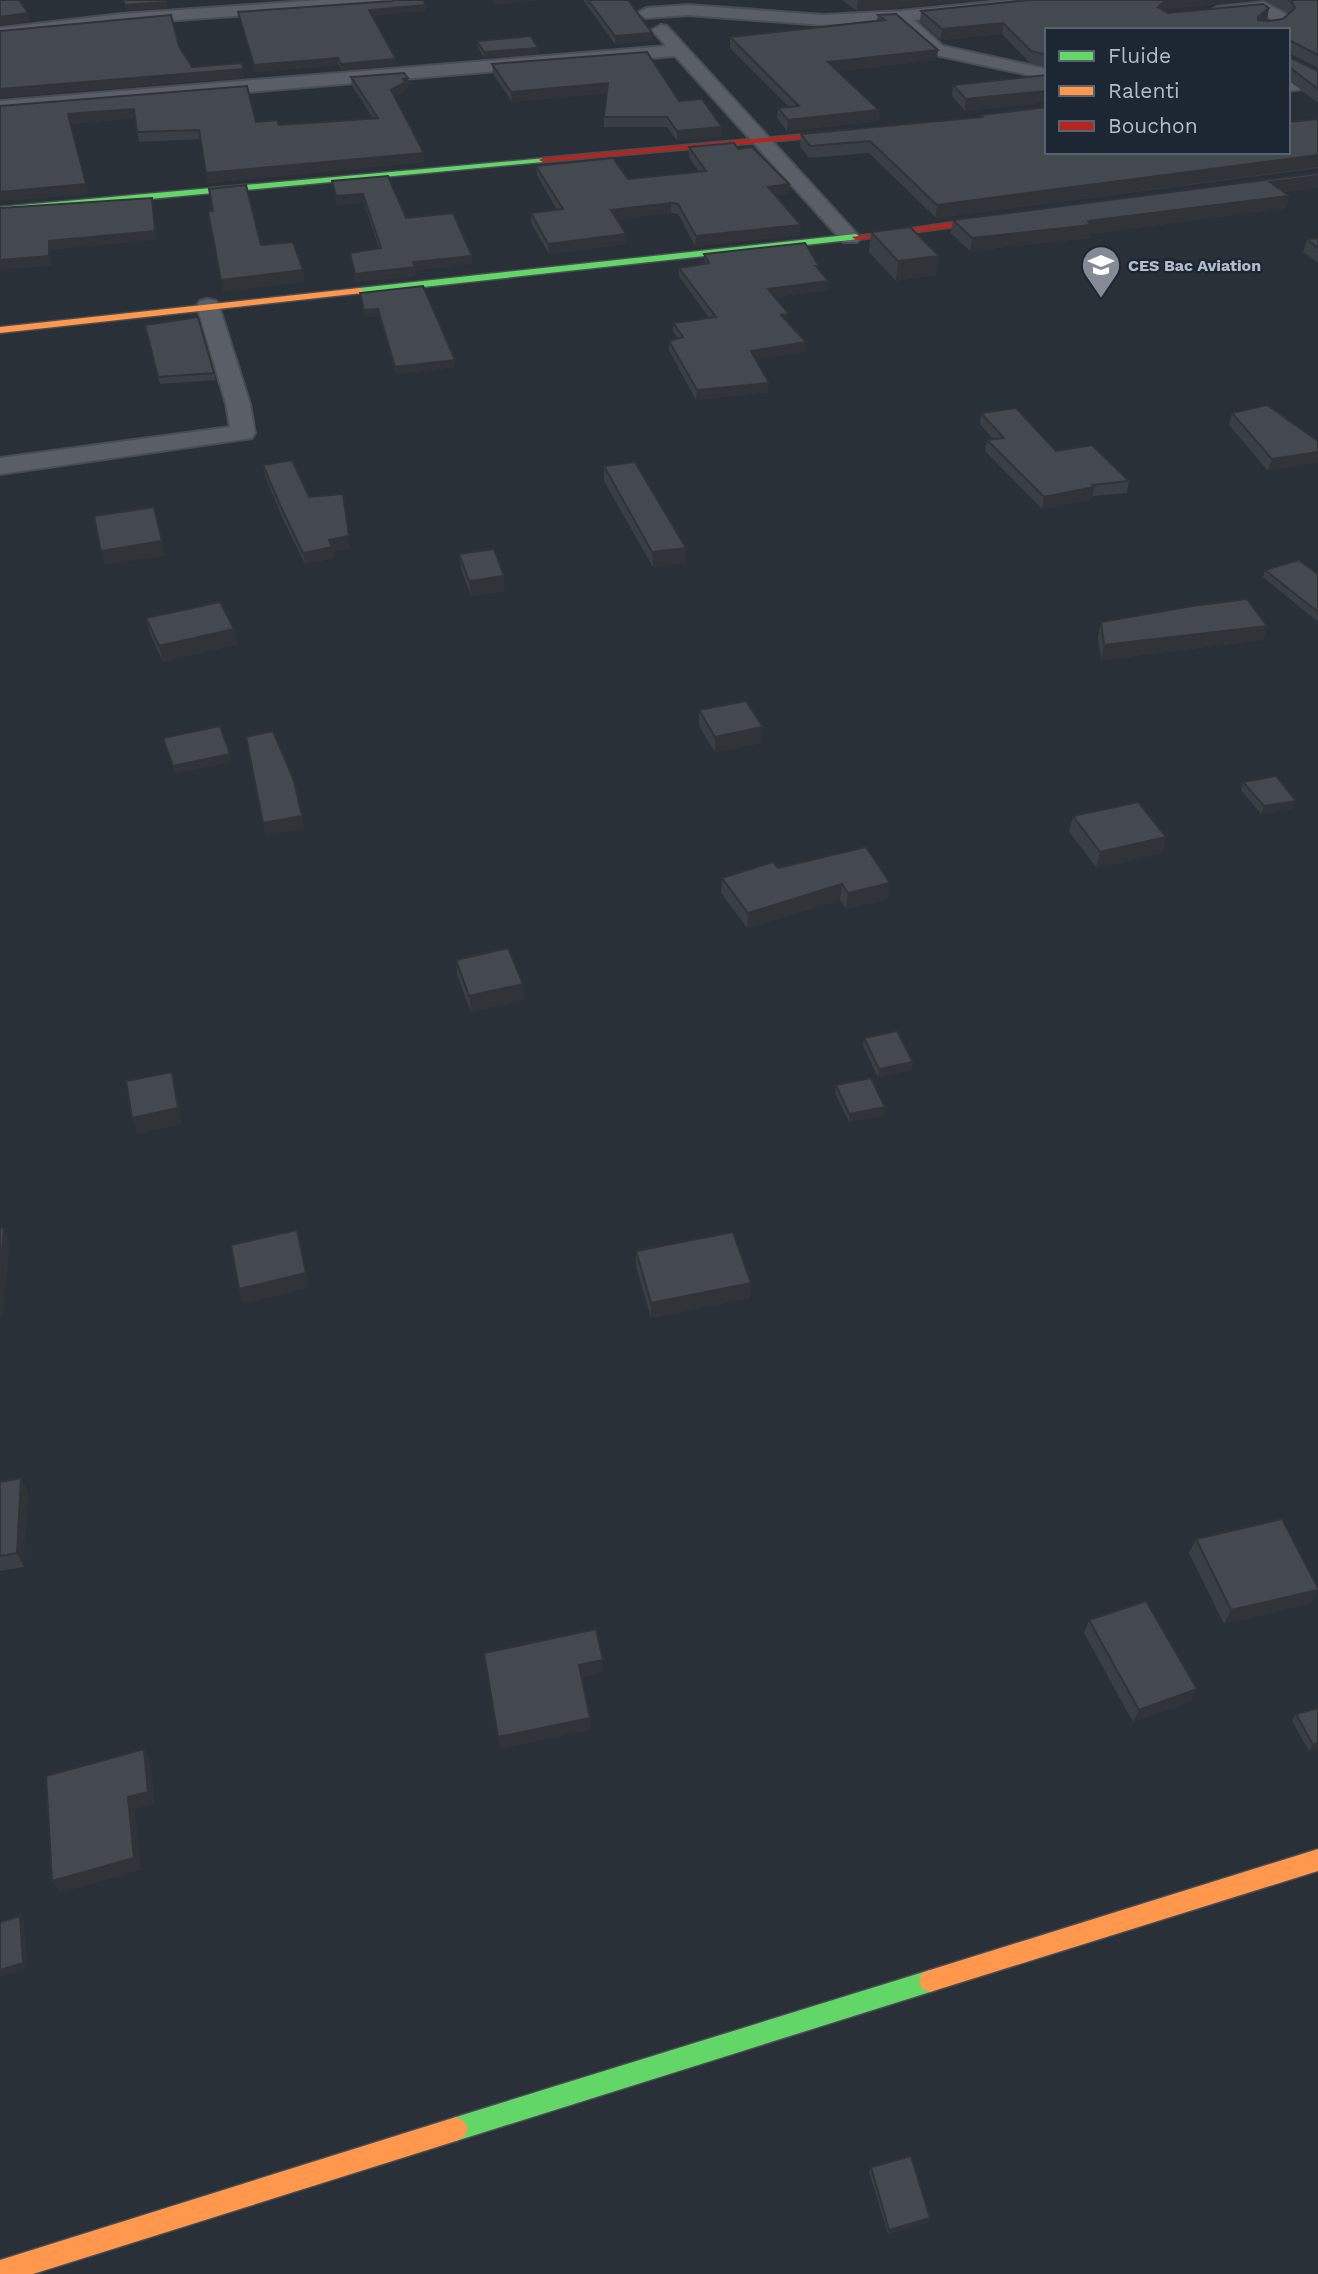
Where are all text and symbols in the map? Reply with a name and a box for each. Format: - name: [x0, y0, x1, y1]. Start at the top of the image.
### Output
- legend: [1045, 28, 1290, 154]
- text: Fluide: [1108, 43, 1171, 68]
- text: Ralenti: [1108, 78, 1180, 103]
- text: Bouchon: [1108, 113, 1198, 138]
- school or university icon: CES Bac Aviation: [1080, 244, 1122, 299]
- place label: CES Bac Aviation: [1128, 256, 1261, 275]

